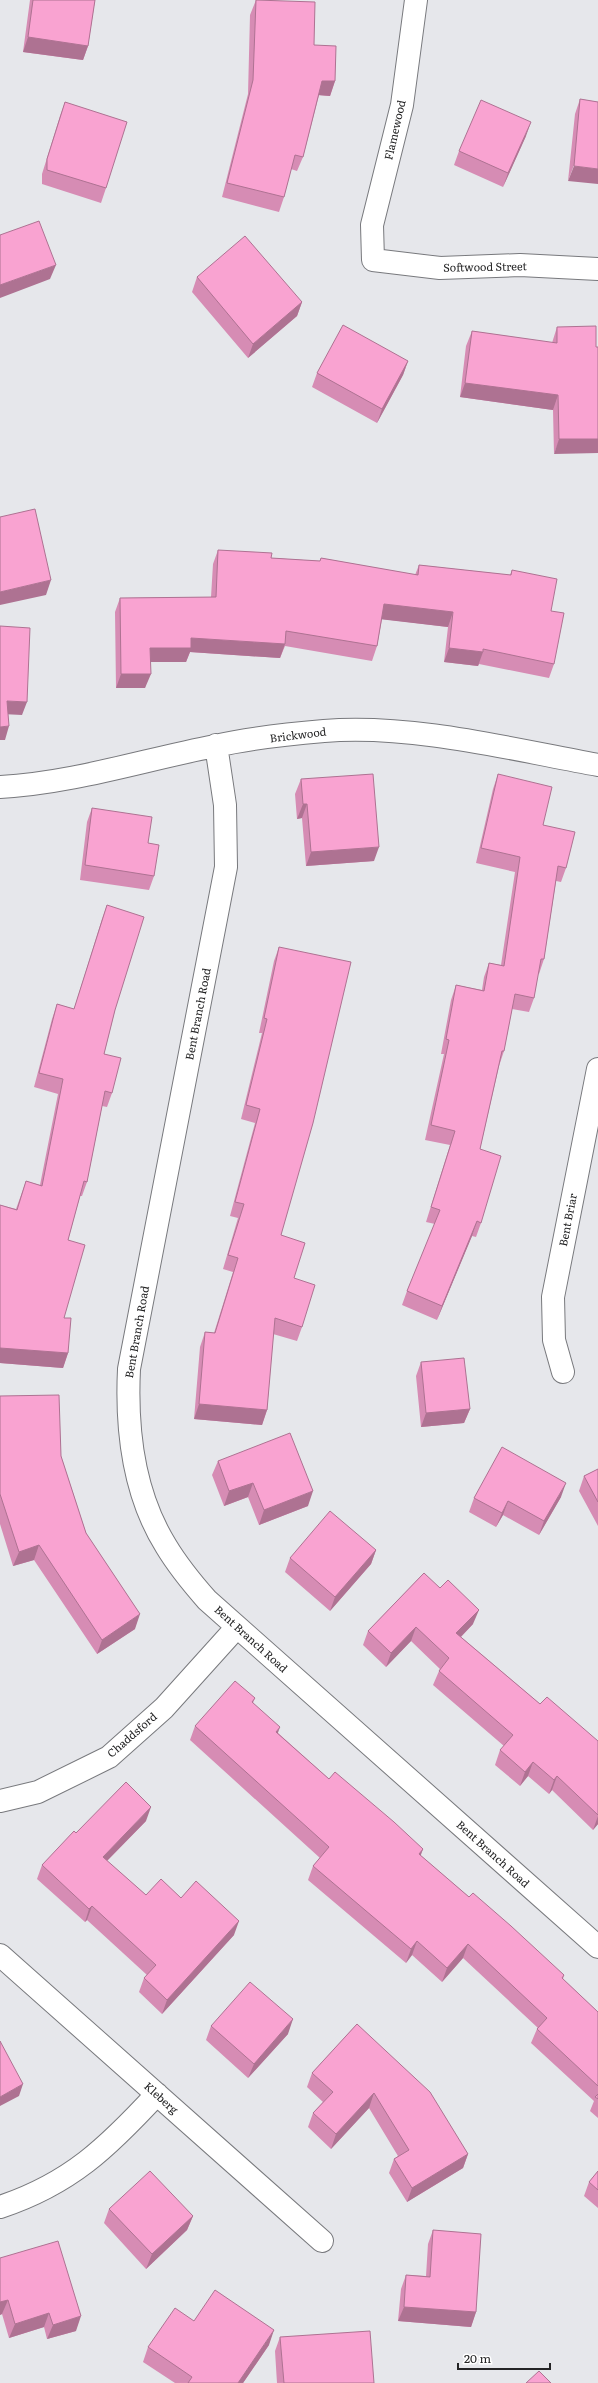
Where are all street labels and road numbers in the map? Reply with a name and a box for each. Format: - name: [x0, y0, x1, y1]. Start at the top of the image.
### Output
- street label: Flamewood: [379, 98, 409, 161]
- street label: Softwood Street: [443, 257, 528, 275]
- street label: Brickwood: [269, 723, 327, 745]
- street label: Bent Branch Road: [180, 966, 214, 1061]
- street label: Bent Briar: [554, 1191, 580, 1248]
- street label: Bent Branch Road: [120, 1284, 152, 1379]
- street label: Bent Branch Road: [212, 1601, 292, 1676]
- street label: Chaddsford: [103, 1708, 160, 1760]
- street label: Bent Branch Road: [454, 1816, 534, 1891]
- street label: Kleberg: [141, 2078, 183, 2117]

